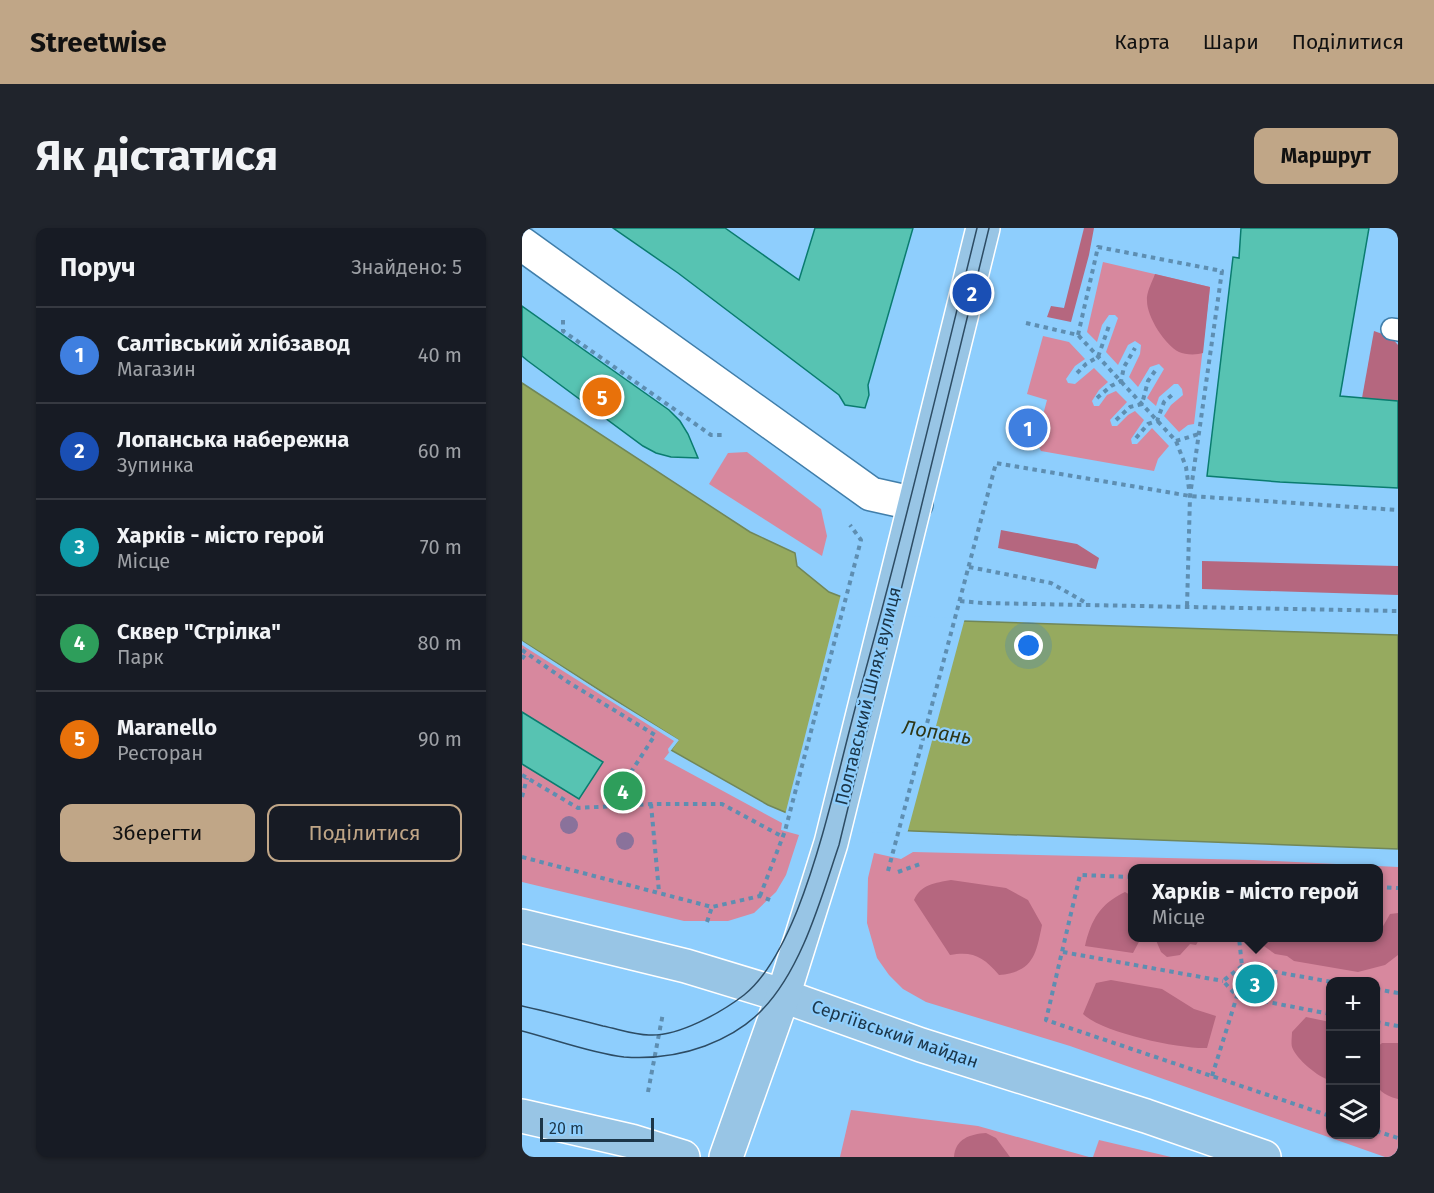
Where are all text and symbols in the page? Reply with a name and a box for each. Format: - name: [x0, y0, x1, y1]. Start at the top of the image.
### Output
- text: Streetwise: [30, 26, 167, 59]
- text: Карта: [1114, 29, 1170, 55]
- text: Шари: [1203, 29, 1259, 55]
- text: Поділитися: [1292, 29, 1404, 55]
- button: Маршрут: [1254, 128, 1398, 184]
- text: Як дістатися: [36, 131, 278, 181]
- text: Поруч: [60, 252, 136, 283]
- text: Знайдено: 5: [351, 255, 462, 279]
- pin: 2: [952, 270, 992, 316]
- text: Салтівський хлібзавод: [117, 330, 350, 357]
- text: 1: [75, 343, 84, 367]
- text: 40 m: [418, 343, 462, 367]
- text: Магазин: [117, 357, 196, 381]
- pin: 5: [582, 374, 622, 420]
- pin: 1: [1008, 406, 1048, 450]
- text: Лопанська набережна: [117, 426, 349, 453]
- text: 2: [74, 439, 85, 463]
- text: 60 m: [418, 439, 462, 463]
- text: Зупинка: [117, 453, 194, 477]
- text: Харків - місто герой: [117, 522, 324, 549]
- text: 3: [74, 535, 85, 559]
- text: 70 m: [420, 535, 462, 559]
- text: Місце: [117, 549, 170, 573]
- street label: Полтавський Шлях вулиця: [830, 584, 906, 808]
- text: Сквер "Стрілка": [117, 618, 281, 645]
- text: 4: [74, 631, 85, 655]
- text: 80 m: [417, 631, 462, 655]
- your location: [1014, 631, 1043, 660]
- text: Парк: [117, 645, 164, 669]
- text: Maranello: [117, 714, 217, 741]
- water label: Лопань: [900, 715, 973, 749]
- text: 5: [74, 727, 85, 751]
- text: 90 m: [418, 727, 462, 751]
- text: Ресторан: [117, 741, 203, 765]
- pin: 4: [604, 768, 642, 814]
- button: Зберегти: [60, 804, 255, 862]
- button: Поділитися: [267, 804, 462, 862]
- popup: [1128, 864, 1383, 942]
- text: Харків - місто герой: [1152, 878, 1359, 905]
- text: Місце: [1152, 905, 1205, 929]
- pin: 3: [1236, 962, 1274, 1006]
- map controls: [1326, 977, 1380, 1139]
- button: +: [1326, 977, 1380, 1031]
- street label: Сергіївський майдан: [809, 995, 981, 1073]
- button: −: [1326, 1031, 1380, 1085]
- button: layers: [1326, 1085, 1380, 1139]
- scale bar: [540, 1115, 654, 1142]
- text: 20 m: [549, 1119, 584, 1138]

